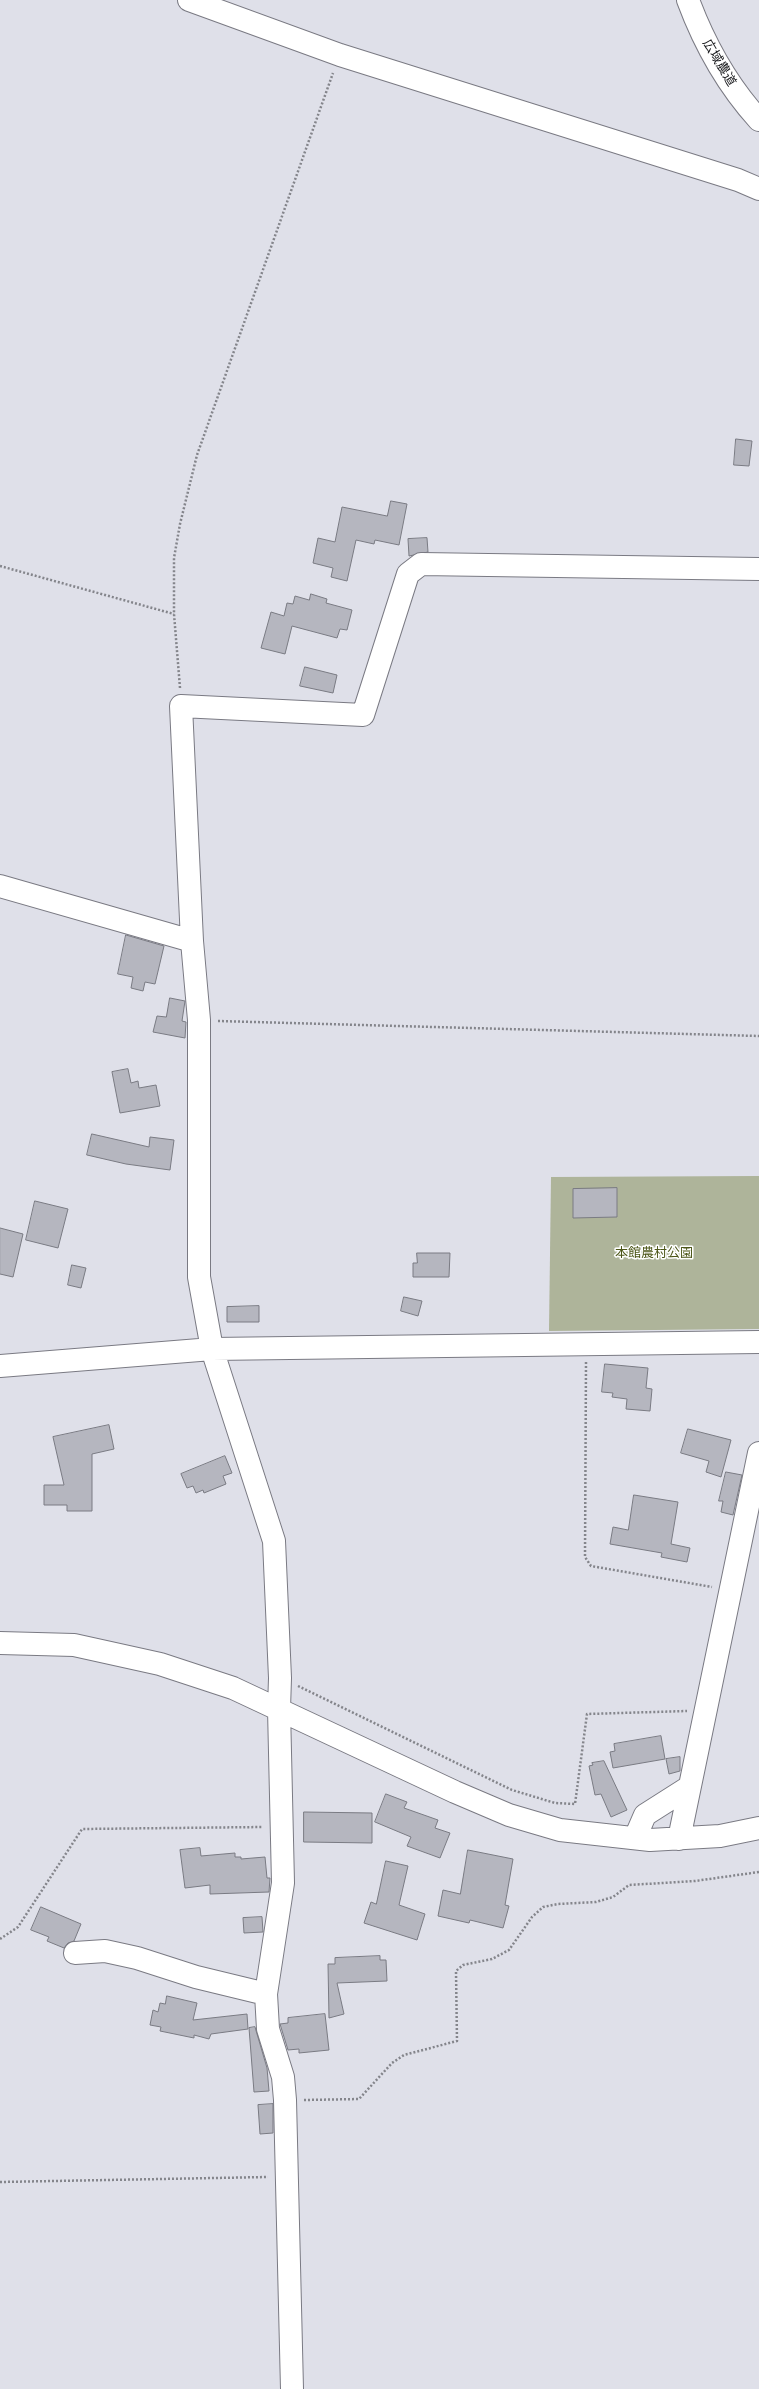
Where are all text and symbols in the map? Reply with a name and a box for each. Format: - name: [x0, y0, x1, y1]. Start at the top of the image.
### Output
- street label: 広域農道: [699, 37, 739, 89]
- park label: 本館農村公園: [615, 1245, 693, 1261]

